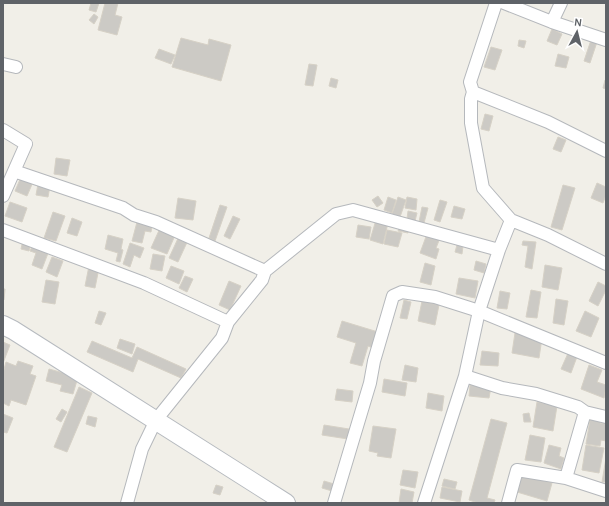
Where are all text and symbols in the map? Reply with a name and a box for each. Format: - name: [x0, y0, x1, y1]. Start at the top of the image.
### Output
- north arrow: [557, 12, 597, 52]
- text: N: [573, 16, 583, 30]

